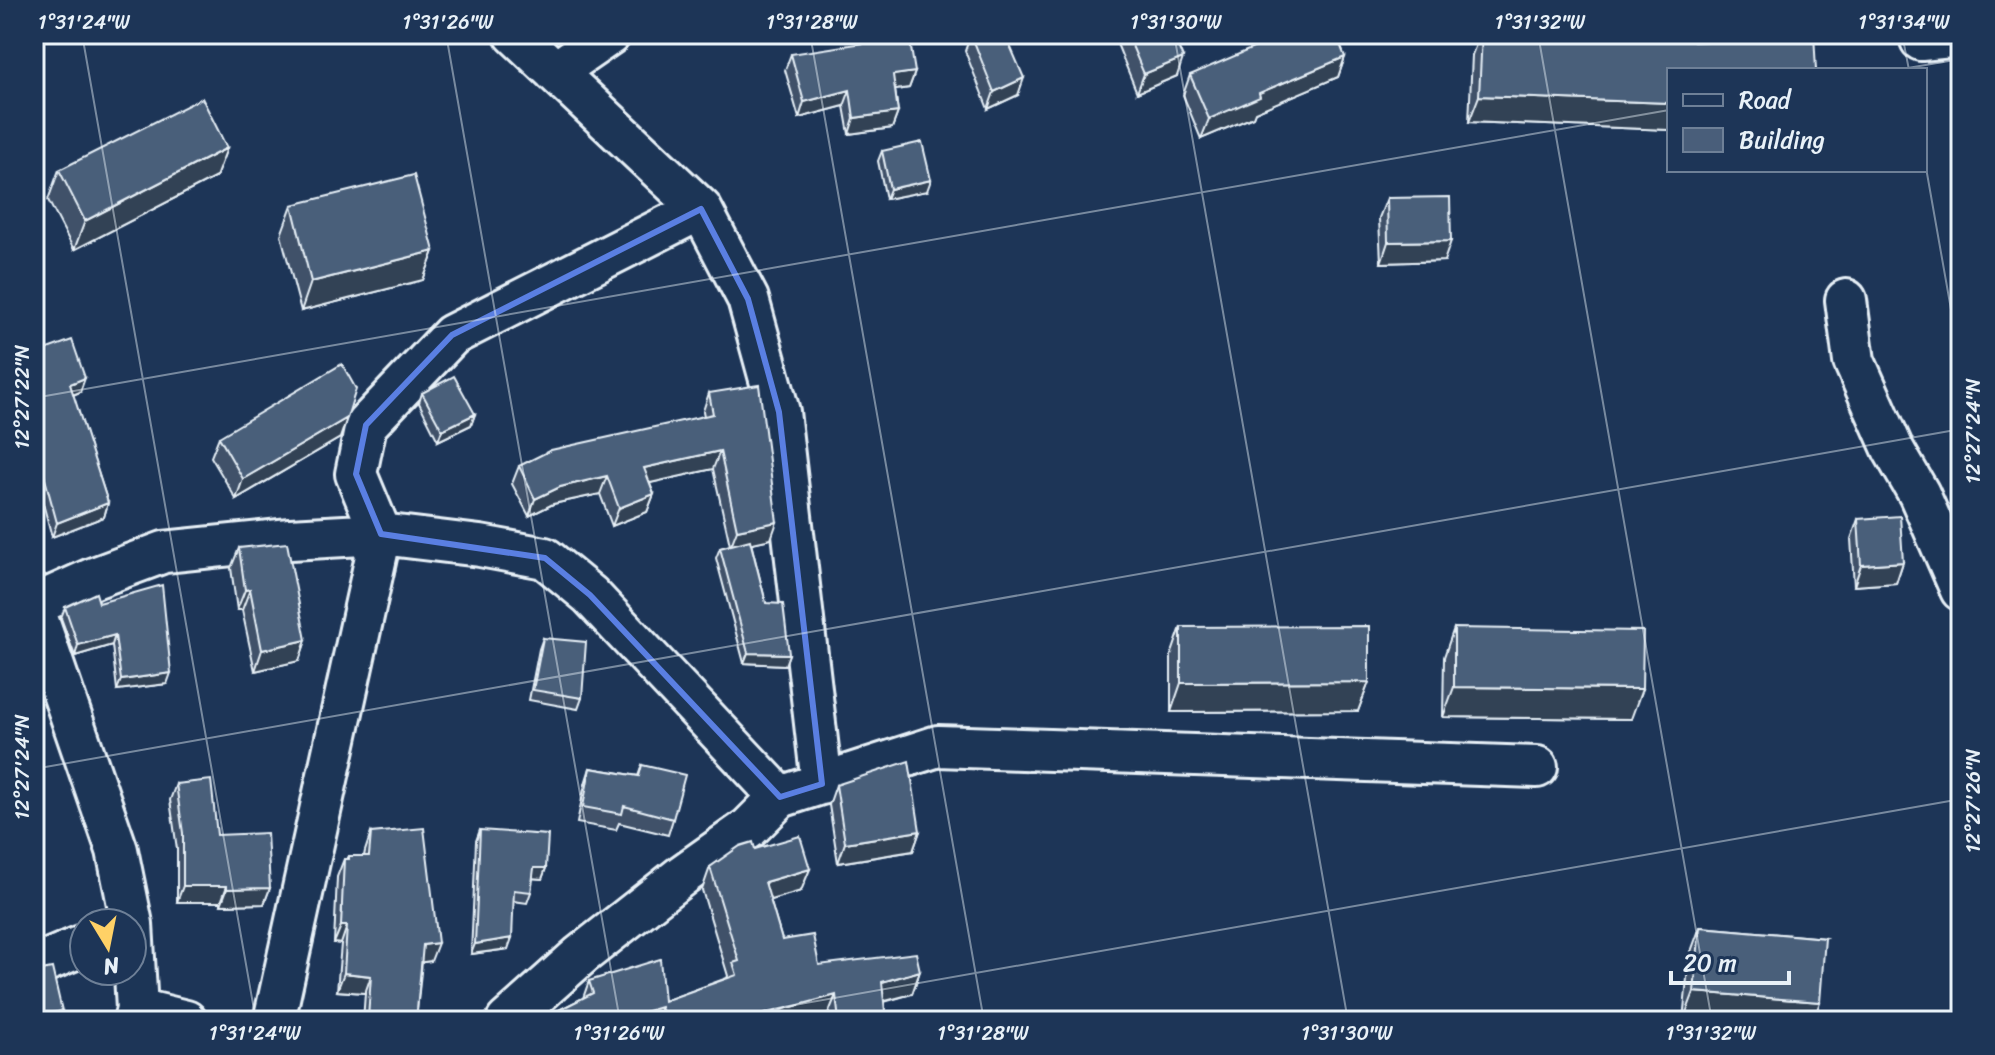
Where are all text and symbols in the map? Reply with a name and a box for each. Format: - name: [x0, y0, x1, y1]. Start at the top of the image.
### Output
- text: 1°31'24"W: [38, 5, 131, 40]
- text: 1°31'26"W: [403, 5, 494, 40]
- text: 1°31'28"W: [766, 5, 858, 40]
- text: 1°31'30"W: [1130, 5, 1222, 40]
- text: 1°31'32"W: [1495, 5, 1586, 40]
- text: 1°31'34"W: [1858, 5, 1950, 40]
- legend: [1667, 68, 1927, 172]
- text: Road: [1739, 79, 1793, 121]
- text: Building: [1739, 119, 1825, 161]
- text: 12°27'22"N: [5, 345, 40, 449]
- text: 12°27'24"N: [1956, 378, 1991, 484]
- text: 12°27'24"N: [5, 714, 40, 820]
- text: 12°27'26"N: [1956, 749, 1991, 853]
- north arrow: [68, 907, 148, 987]
- scale bar: [1671, 935, 1789, 985]
- text: 20 m: [1683, 942, 1737, 984]
- text: N: [100, 946, 123, 987]
- text: 1°31'24"W: [209, 1016, 302, 1051]
- text: 1°31'26"W: [574, 1016, 665, 1051]
- text: 1°31'28"W: [937, 1016, 1029, 1051]
- text: 1°31'30"W: [1301, 1016, 1393, 1051]
- text: 1°31'32"W: [1666, 1016, 1757, 1051]

